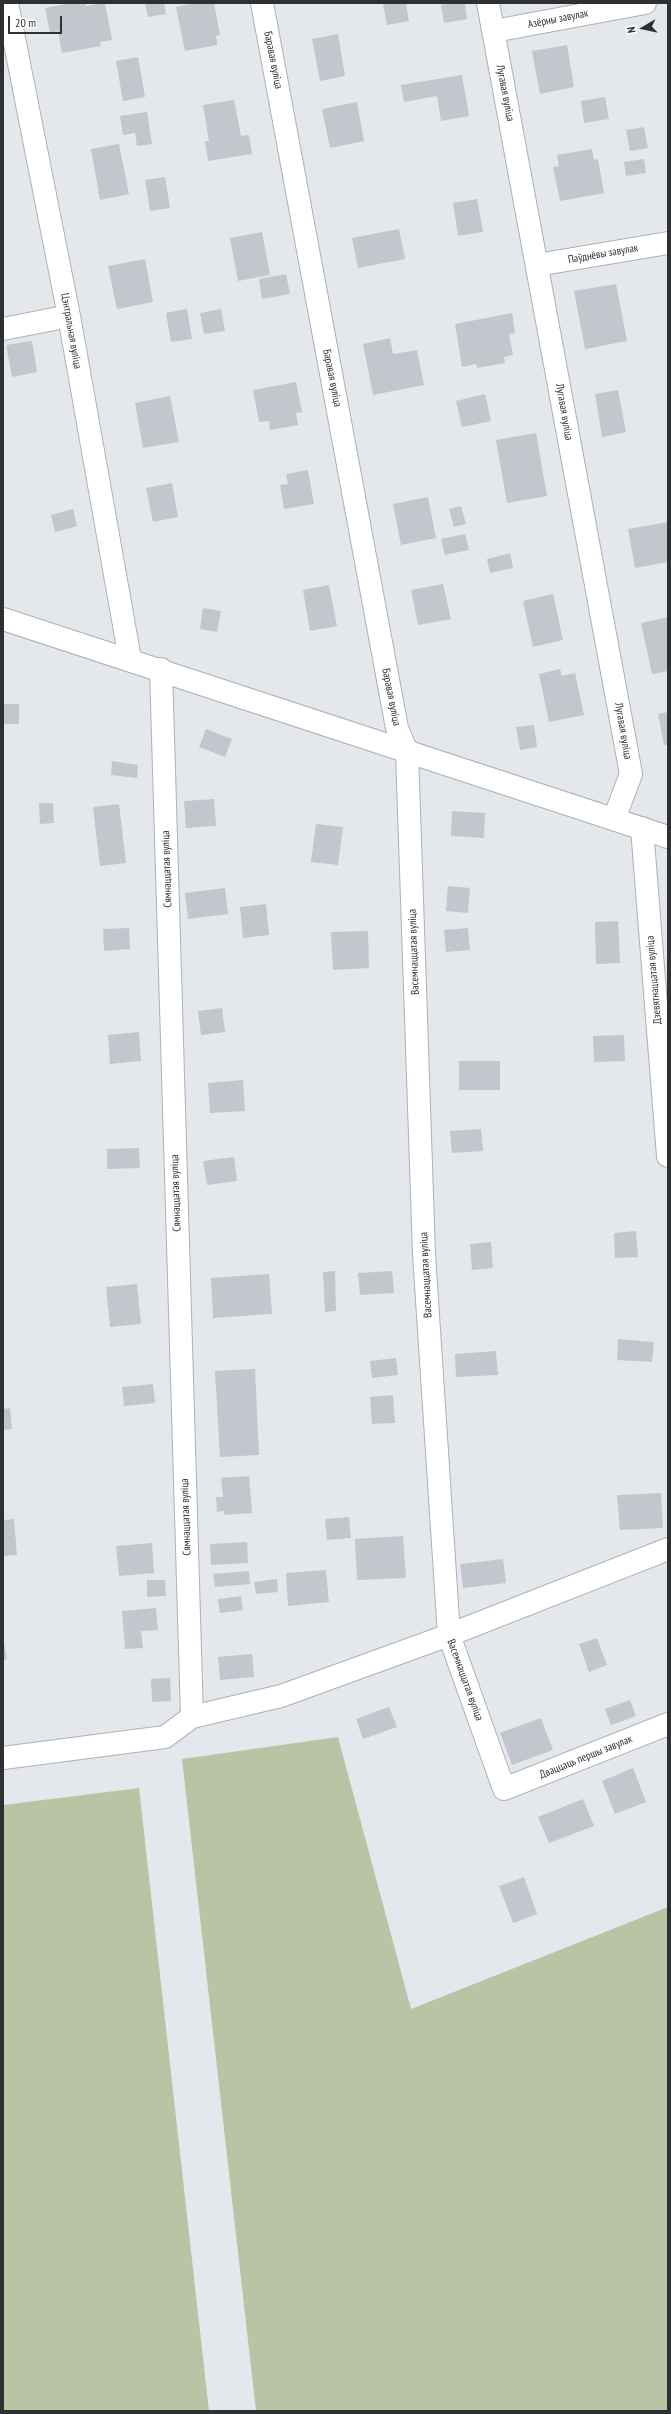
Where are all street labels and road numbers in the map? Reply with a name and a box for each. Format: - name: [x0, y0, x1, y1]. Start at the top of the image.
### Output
- street label: Азёрны завулак: [527, 7, 589, 31]
- street label: Баравая вуліца: [261, 30, 285, 90]
- street label: Лугавая вуліца: [493, 64, 517, 122]
- street label: Паўднёвы завулак: [567, 241, 639, 267]
- street label: Цэнтральная вуліца: [58, 292, 84, 370]
- street label: Баравая вуліца: [320, 348, 344, 408]
- street label: Лугавая вуліца: [553, 383, 575, 441]
- street label: Баравая вуліца: [379, 667, 403, 727]
- street label: Лугавая вуліца: [612, 702, 634, 760]
- street label: Сямнаццатая вуліца: [159, 830, 175, 908]
- street label: Васемнаццатая вуліца: [406, 909, 422, 995]
- street label: Дзевятнаццатая вуліца: [644, 935, 664, 1025]
- street label: Сямнаццатая вуліца: [168, 1154, 184, 1232]
- street label: Васемнаццатая вуліца: [417, 1232, 435, 1318]
- street label: Сямнаццатая вуліца: [178, 1478, 194, 1556]
- street label: Васемнаццатая вуліца: [444, 1637, 486, 1723]
- street label: Дваццаць першы завулак: [538, 1732, 634, 1782]

